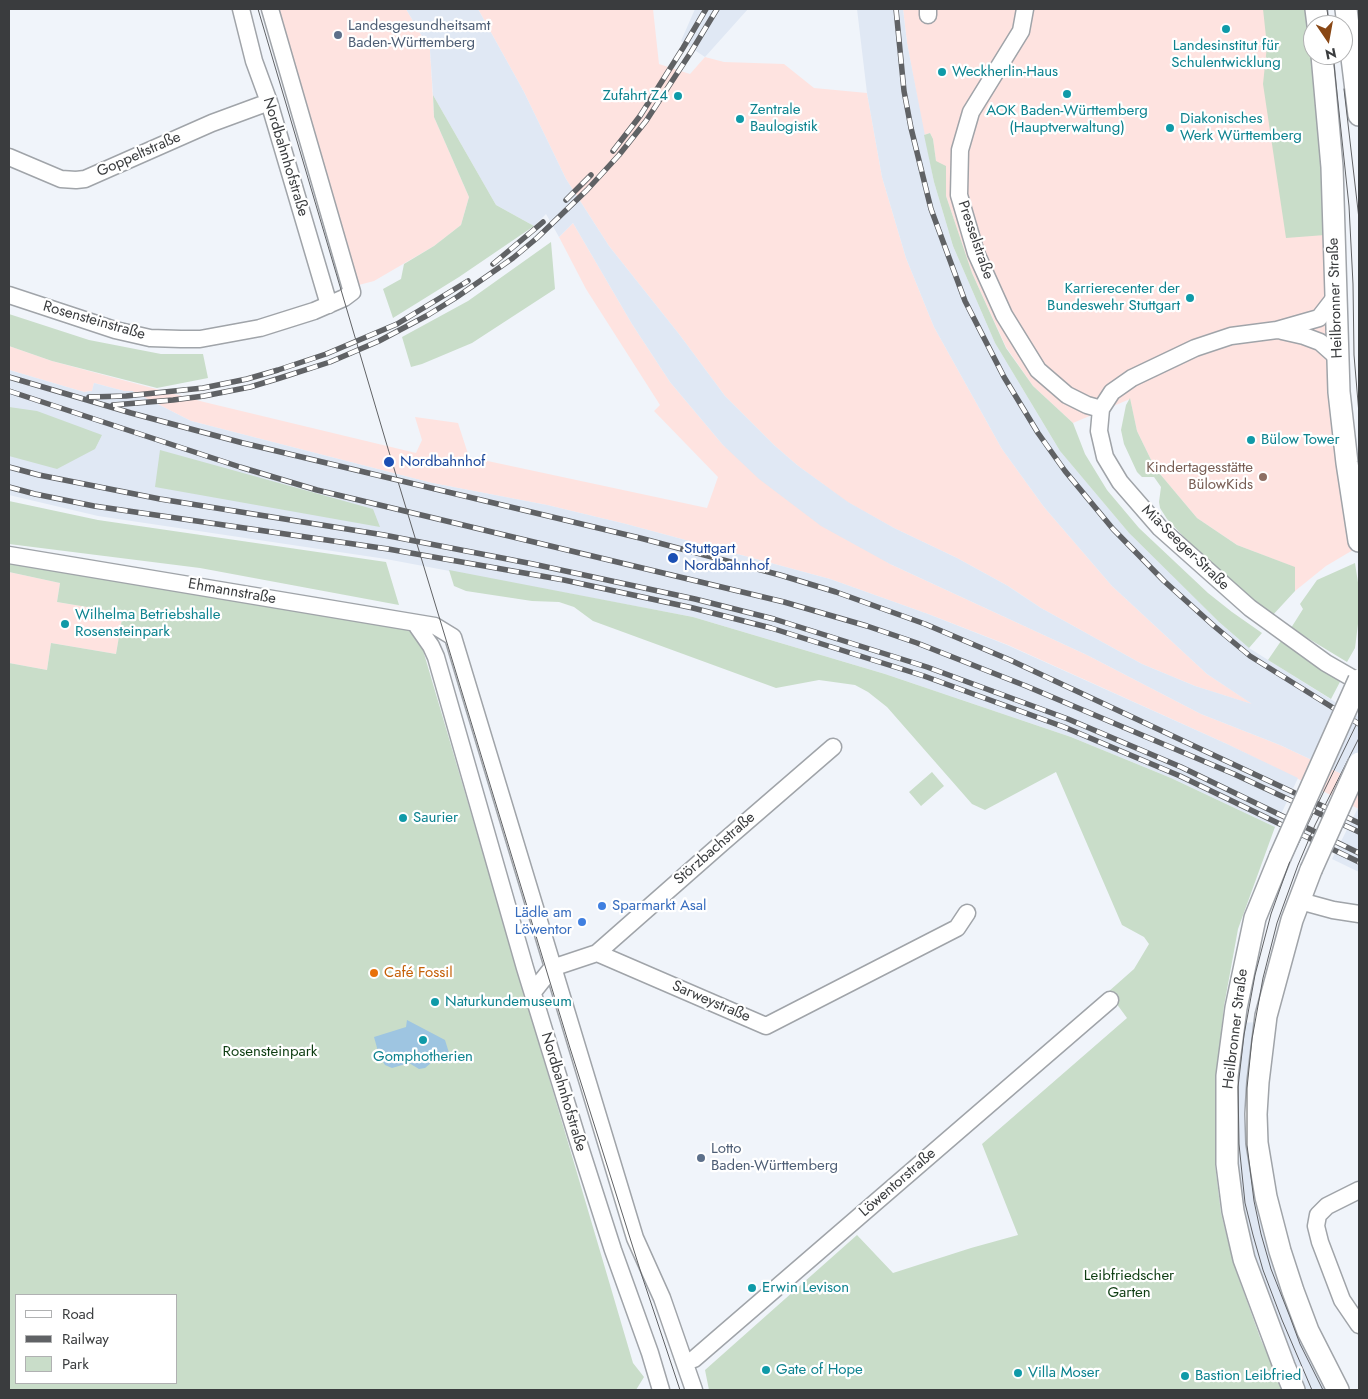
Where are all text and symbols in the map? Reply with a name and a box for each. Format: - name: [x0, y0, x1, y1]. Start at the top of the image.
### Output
- north arrow: [1303, 15, 1353, 65]
- place label: Landesgesundheitsamt Baden-Württemberg: [348, 17, 490, 52]
- marker: Landesinstitut für Schulentwicklung: [1220, 23, 1232, 35]
- marker: Landesgesundheitsamt Baden-Württemberg: [332, 29, 344, 41]
- place label: Landesinstitut für Schulentwicklung: [1171, 37, 1281, 72]
- text: N: [1323, 43, 1338, 65]
- place label: Weckherlin-Haus: [952, 63, 1058, 81]
- marker: Weckherlin-Haus: [936, 66, 948, 78]
- place label: Zufahrt Z4: [603, 87, 668, 105]
- marker: AOK Baden-Württemberg (Hauptverwaltung): [1061, 88, 1073, 100]
- marker: Zufahrt Z4: [672, 90, 684, 102]
- street label: Nordbahnhofstraße: [258, 95, 312, 219]
- place label: Zentrale Baulogistik: [750, 101, 818, 136]
- place label: AOK Baden-Württemberg (Hauptverwaltung): [986, 102, 1148, 137]
- place label: Diakonisches Werk Württemberg: [1180, 110, 1302, 145]
- marker: Zentrale Baulogistik: [734, 113, 746, 125]
- marker: Diakonisches Werk Württemberg: [1164, 122, 1176, 134]
- street label: Goppeltstraße: [94, 128, 184, 182]
- street label: Presselstraße: [953, 198, 997, 282]
- street label: Heilbronner Straße: [1325, 237, 1347, 359]
- place label: Karrierecenter der Bundeswehr Stuttgart: [1047, 280, 1180, 315]
- marker: Karrierecenter der Bundeswehr Stuttgart: [1184, 292, 1196, 304]
- street label: Rosensteinstraße: [41, 298, 147, 344]
- place label: Bülow Tower: [1261, 431, 1340, 449]
- marker: Bülow Tower: [1245, 434, 1257, 446]
- place label: Nordbahnhof: [400, 453, 485, 471]
- marker: Nordbahnhof: [382, 455, 396, 469]
- place label: Kindertagesstätte BülowKids: [1146, 459, 1253, 494]
- marker: Kindertagesstätte BülowKids: [1257, 471, 1269, 483]
- street label: Mia-Seeger-Straße: [1137, 502, 1233, 594]
- place label: Stuttgart Nordbahnhof: [684, 540, 769, 575]
- marker: Stuttgart Nordbahnhof: [666, 551, 680, 565]
- street label: Ehmannstraße: [187, 575, 277, 609]
- place label: Wilhelma Betriebshalle Rosensteinpark: [75, 606, 220, 641]
- marker: Wilhelma Betriebshalle Rosensteinpark: [59, 618, 71, 630]
- place label: Saurier: [413, 809, 458, 827]
- street label: Störzbachstraße: [671, 809, 759, 889]
- marker: Saurier: [397, 812, 409, 824]
- place label: Sparmarkt Asal: [612, 897, 706, 915]
- marker: Sparmarkt Asal: [596, 900, 608, 912]
- place label: Lädle am Löwentor: [515, 904, 572, 939]
- marker: Lädle am Löwentor: [576, 916, 588, 928]
- place label: Café Fossil: [384, 964, 453, 982]
- marker: Café Fossil: [368, 967, 380, 979]
- street label: Heilbronner Straße: [1220, 968, 1252, 1090]
- street label: Sarweystraße: [669, 977, 753, 1027]
- place label: Naturkundemuseum: [445, 993, 572, 1011]
- marker: Naturkundemuseum: [429, 996, 441, 1008]
- street label: Nordbahnhofstraße: [536, 1030, 590, 1154]
- marker: Gomphotherien: [417, 1034, 429, 1046]
- park label: Rosensteinpark: [223, 1043, 317, 1061]
- place label: Gomphotherien: [373, 1048, 473, 1066]
- place label: Lotto Baden-Württemberg: [711, 1140, 838, 1175]
- street label: Löwentorstraße: [856, 1145, 940, 1221]
- marker: Lotto Baden-Württemberg: [695, 1152, 707, 1164]
- park label: Leibfriedscher Garten: [1084, 1267, 1174, 1302]
- place label: Erwin Levison: [762, 1279, 849, 1297]
- marker: Erwin Levison: [746, 1282, 758, 1294]
- legend: [15, 1294, 178, 1384]
- text: Road: [62, 1303, 94, 1325]
- text: Railway: [62, 1328, 109, 1350]
- text: Park: [62, 1353, 89, 1375]
- place label: Gate of Hope: [776, 1361, 863, 1379]
- marker: Gate of Hope: [760, 1364, 772, 1376]
- place label: Villa Moser: [1028, 1364, 1100, 1382]
- marker: Villa Moser: [1012, 1367, 1024, 1379]
- place label: Bastion Leibfried: [1195, 1367, 1301, 1385]
- marker: Bastion Leibfried: [1179, 1370, 1191, 1382]

